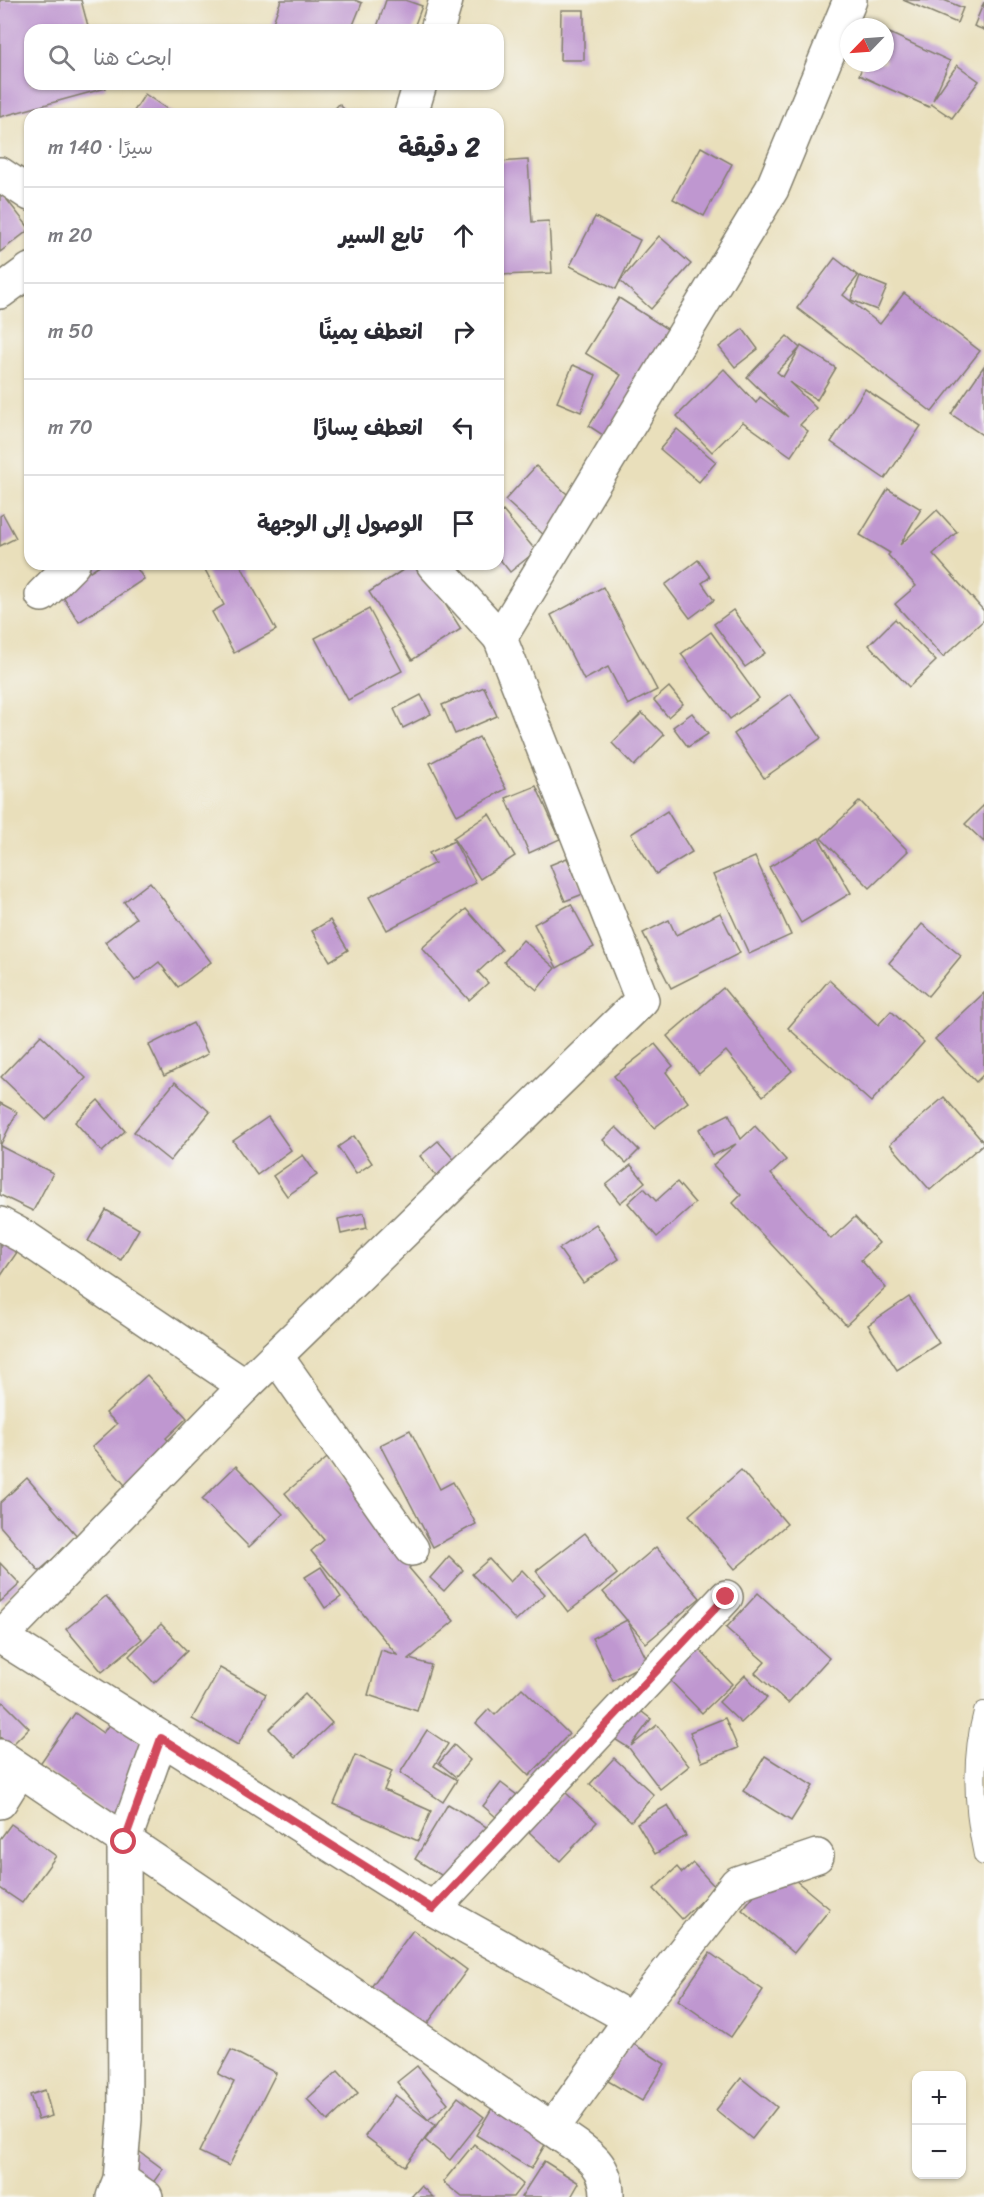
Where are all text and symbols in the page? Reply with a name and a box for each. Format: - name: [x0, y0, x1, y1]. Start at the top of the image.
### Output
- north arrow: [840, 18, 894, 72]
- search box: [24, 24, 504, 90]
- text: ابحث هنا: [93, 38, 172, 77]
- icon: search: [45, 41, 78, 74]
- text: 2 دقيقة: [398, 124, 480, 170]
- text: سيرًا · 140 m: [48, 130, 153, 165]
- text: تابع السير: [339, 216, 423, 255]
- text: 20 m: [48, 218, 93, 253]
- icon: ahead: [447, 219, 480, 252]
- text: انعطف يمينًا: [319, 312, 423, 351]
- text: 50 m: [48, 314, 93, 349]
- icon: right: [447, 315, 480, 348]
- text: انعطف يسارًا: [313, 408, 423, 447]
- text: 70 m: [48, 410, 93, 445]
- icon: left: [447, 411, 480, 444]
- text: الوصول إلى الوجهة: [257, 504, 423, 543]
- icon: arrive: [447, 507, 480, 540]
- route end: [712, 1583, 738, 1609]
- route start: [110, 1828, 136, 1854]
- map controls: [912, 2071, 966, 2179]
- button: +: [912, 2071, 966, 2125]
- button: −: [912, 2125, 966, 2179]

